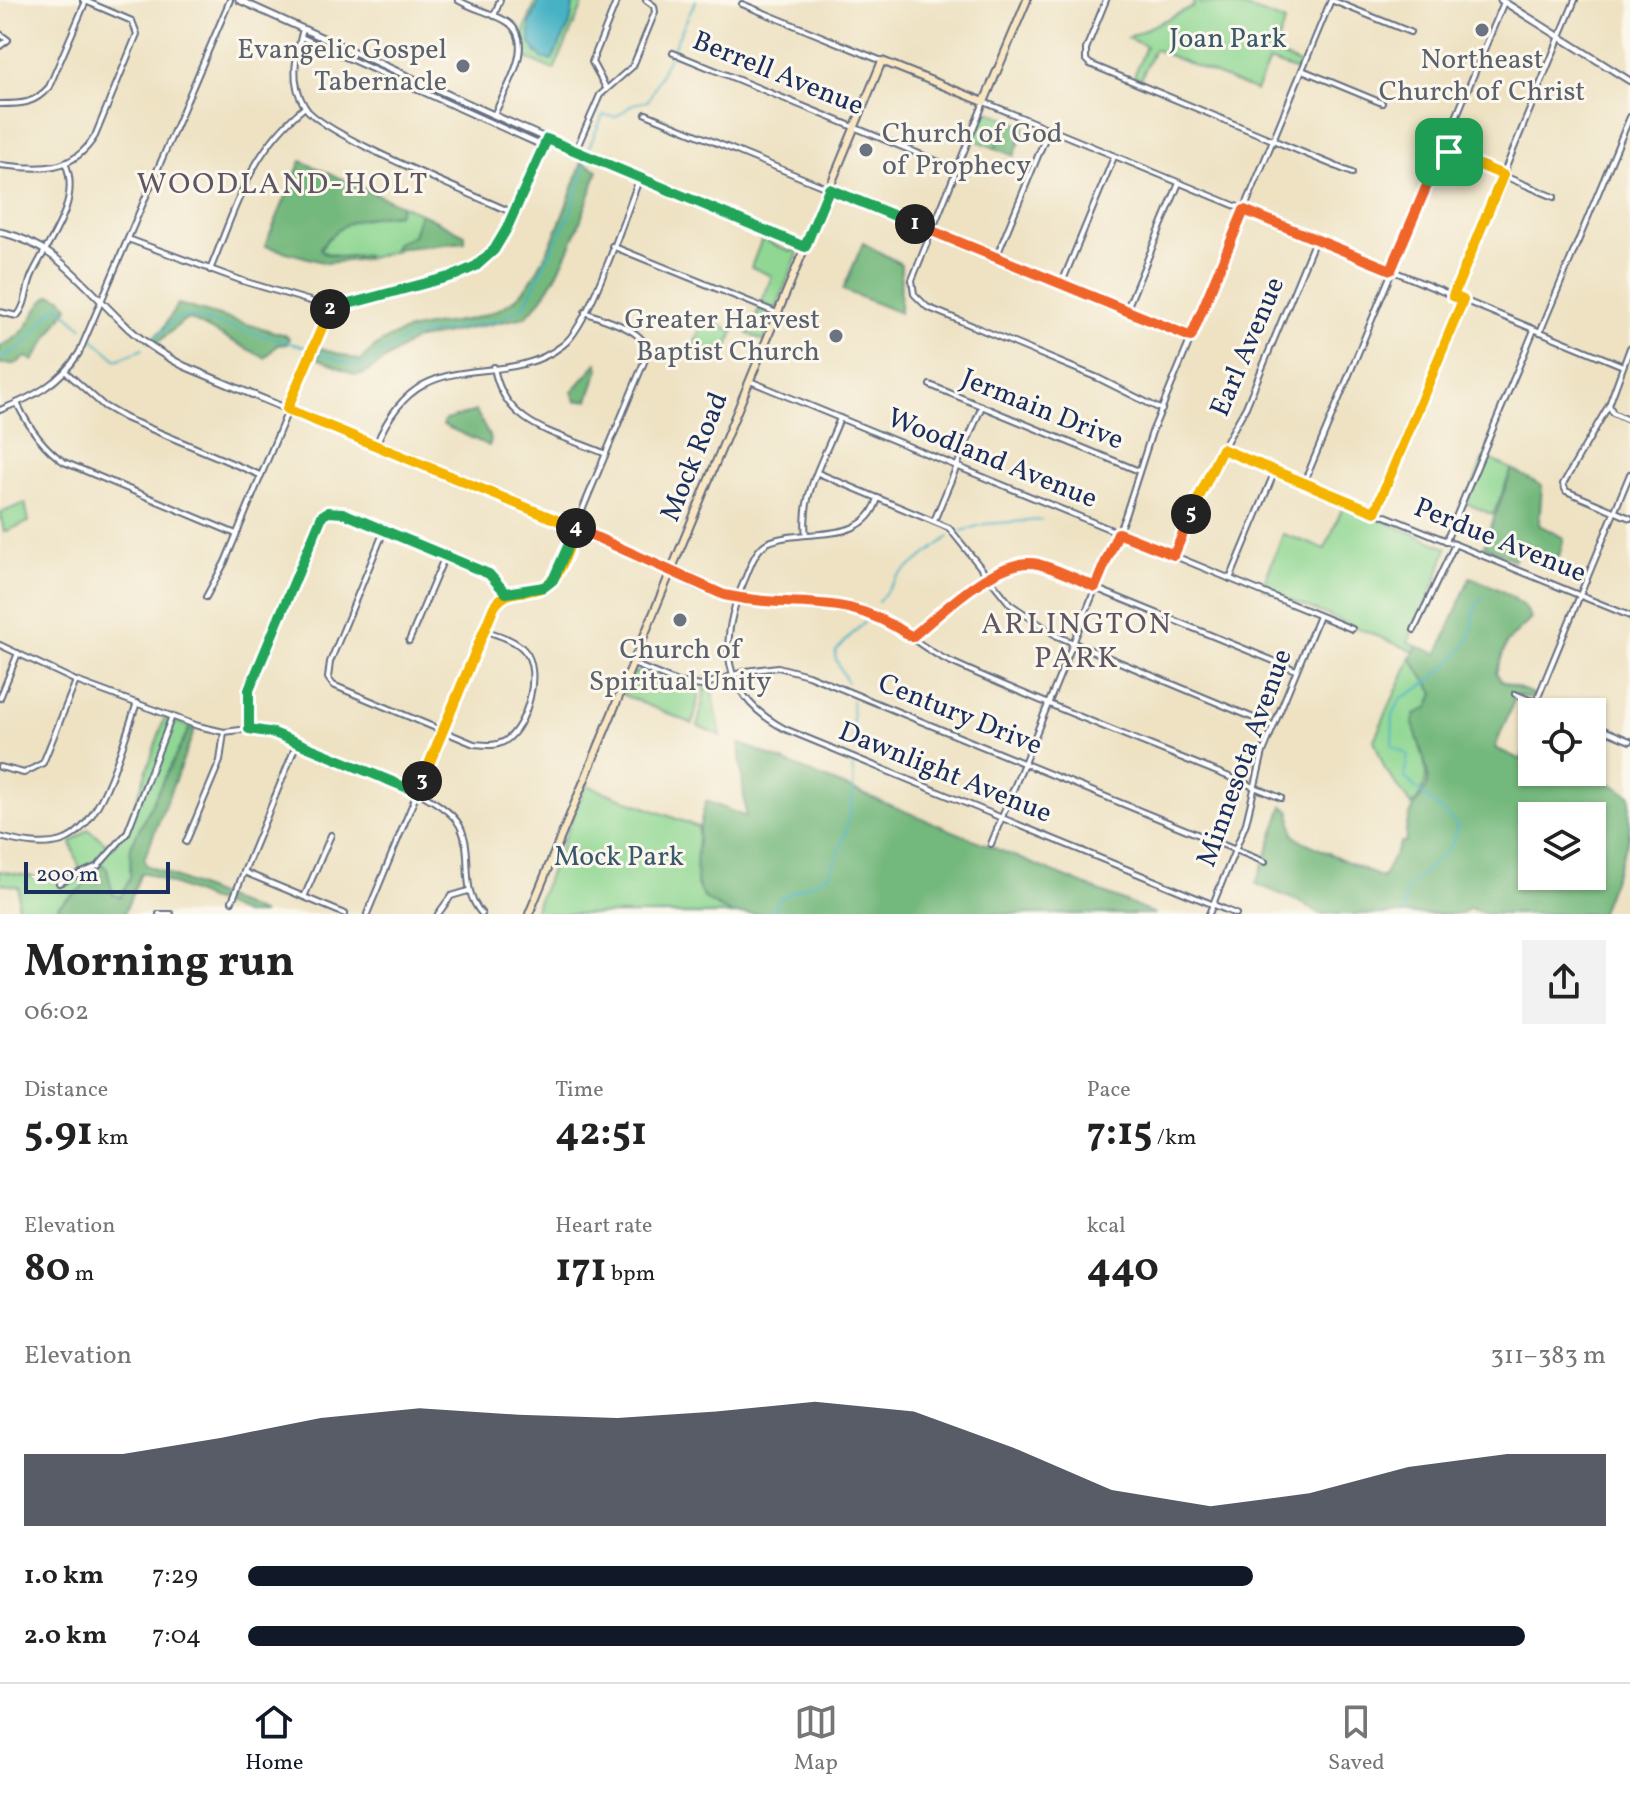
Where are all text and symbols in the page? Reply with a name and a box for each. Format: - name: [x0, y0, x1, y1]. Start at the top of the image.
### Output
- park label: Joan Park: [1169, 20, 1287, 59]
- marker: Northeast Church of Christ: [1473, 21, 1491, 39]
- street label: Berrell Avenue: [687, 22, 869, 126]
- place label: Evangelic Gospel Tabernacle: [237, 31, 447, 102]
- place label: Northeast Church of Christ: [1379, 41, 1585, 112]
- marker: Evangelic Gospel Tabernacle: [454, 57, 472, 75]
- place label: Church of God of Prophecy: [882, 115, 1063, 186]
- pin: [1415, 118, 1483, 186]
- icon: arrive: [1427, 130, 1471, 174]
- marker: Church of God of Prophecy: [857, 141, 875, 159]
- district label: WOODLAND-HOLT: [137, 164, 429, 206]
- pin: 1: [895, 204, 935, 244]
- text: 1: [911, 208, 919, 239]
- street label: Earl Avenue: [1201, 271, 1295, 423]
- pin: 2: [310, 289, 350, 329]
- text: 2: [324, 293, 336, 324]
- place label: Greater Harvest Baptist Church: [625, 301, 820, 372]
- marker: Greater Harvest Baptist Church: [827, 327, 845, 345]
- street label: Jermain Drive: [955, 360, 1129, 460]
- street label: Mock Road: [651, 387, 739, 527]
- street label: Woodland Avenue: [881, 399, 1103, 519]
- street label: Perdue Avenue: [1408, 489, 1592, 593]
- pin: 5: [1171, 494, 1211, 534]
- text: 5: [1186, 498, 1196, 529]
- pin: 4: [556, 508, 596, 548]
- text: 4: [569, 512, 583, 543]
- district label: ARLINGTON PARK: [981, 604, 1173, 680]
- marker: Church of Spiritual Unity: [671, 611, 689, 629]
- place label: Church of Spiritual Unity: [589, 631, 771, 702]
- street label: Minnesota Avenue: [1188, 644, 1302, 872]
- street label: Century Drive: [872, 664, 1048, 766]
- map controls: [1518, 698, 1606, 890]
- button: locate: [1518, 698, 1606, 786]
- street label: Dawnlight Avenue: [833, 712, 1057, 834]
- pin: 3: [402, 761, 442, 801]
- text: 3: [416, 765, 428, 796]
- button: layers: [1518, 802, 1606, 890]
- park label: Mock Park: [554, 838, 684, 877]
- scale bar: [24, 858, 170, 894]
- text: 200 m: [36, 860, 98, 891]
- text: Morning run: [24, 933, 295, 994]
- button: share: [1522, 940, 1606, 1024]
- text: 06:02: [24, 994, 89, 1030]
- text: Distance: [24, 1075, 108, 1106]
- text: Time: [555, 1075, 604, 1106]
- text: Pace: [1087, 1075, 1131, 1106]
- text: 5.91: [24, 1106, 93, 1162]
- text: 42:51: [555, 1106, 647, 1162]
- text: 7:15: [1087, 1106, 1152, 1162]
- text: km: [93, 1123, 129, 1154]
- text: /km: [1152, 1123, 1196, 1154]
- text: Elevation: [24, 1211, 115, 1242]
- text: Heart rate: [555, 1211, 652, 1242]
- text: kcal: [1087, 1211, 1126, 1242]
- text: 80: [24, 1242, 70, 1298]
- text: 171: [555, 1242, 607, 1298]
- text: 440: [1087, 1242, 1159, 1298]
- text: m: [70, 1259, 94, 1290]
- text: bpm: [607, 1259, 655, 1290]
- text: Elevation: [24, 1338, 132, 1374]
- text: 311–383 m: [1490, 1338, 1606, 1374]
- text: 1.0 km: [24, 1558, 104, 1594]
- text: 7:29: [152, 1558, 198, 1594]
- text: 2.0 km: [24, 1618, 107, 1654]
- text: 7:04: [152, 1618, 201, 1654]
- tab: Home: [245, 1700, 303, 1779]
- tab: Map: [794, 1700, 838, 1779]
- tab: Saved: [1328, 1700, 1385, 1779]

